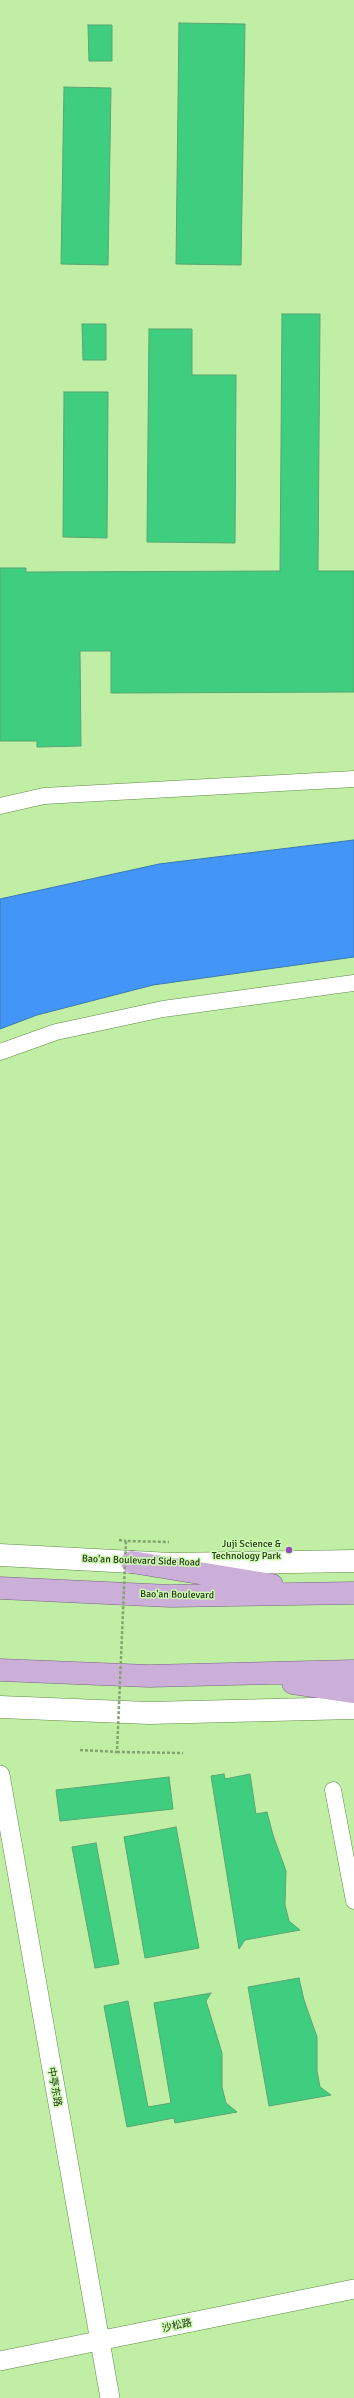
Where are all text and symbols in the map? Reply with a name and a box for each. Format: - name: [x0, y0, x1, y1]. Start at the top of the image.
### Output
- place label: Juji Science & Technology Park: [212, 1538, 281, 1562]
- marker: Juji Science & Technology Park: [284, 1545, 294, 1555]
- street label: Bao'an Boulevard Side Road: [82, 1553, 200, 1569]
- street label: Bao'an Boulevard: [140, 1588, 214, 1602]
- street label: 中亭东路: [45, 2066, 63, 2108]
- street label: 沙松路: [161, 2317, 193, 2335]

